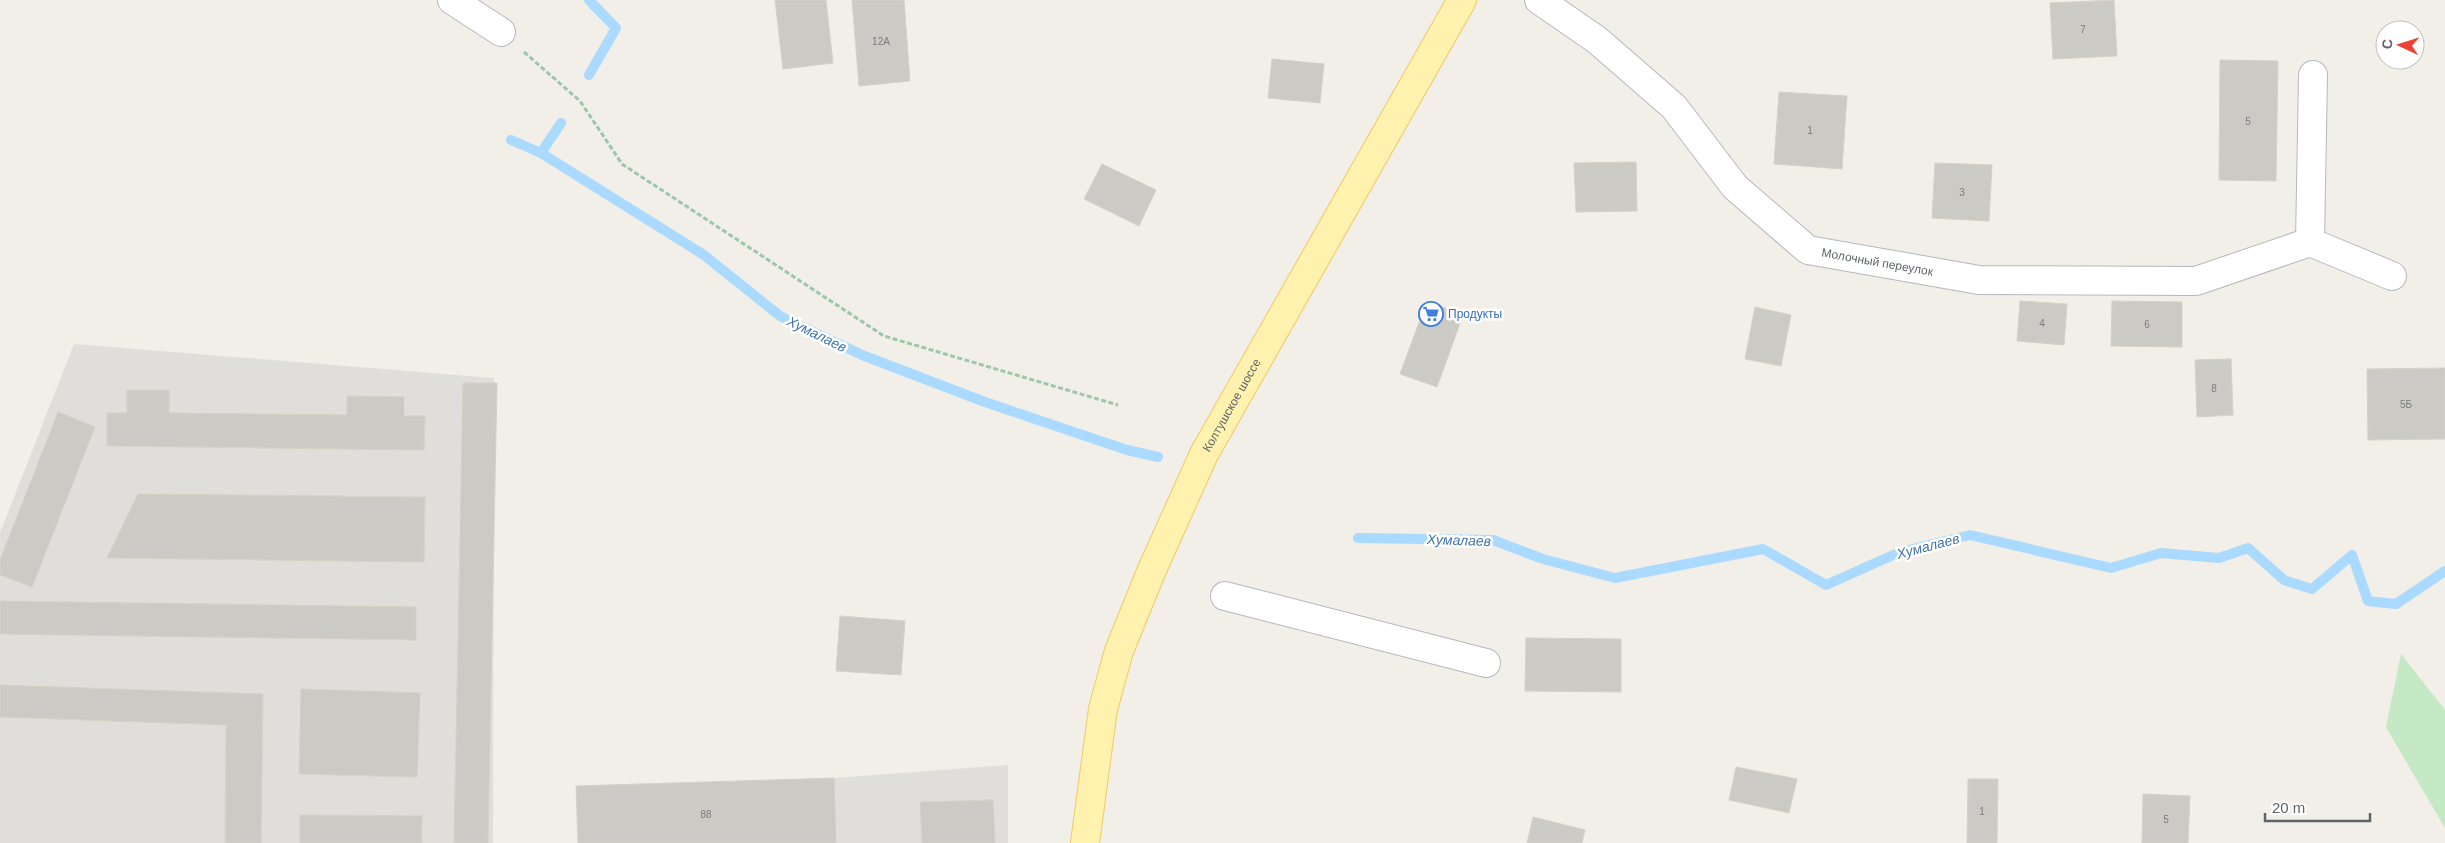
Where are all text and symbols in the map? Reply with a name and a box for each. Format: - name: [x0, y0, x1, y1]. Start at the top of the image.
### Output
- north arrow: [2375, 20, 2425, 70]
- house number: 7: [2080, 24, 2086, 35]
- house number: 12А: [872, 36, 890, 47]
- text: С: [2379, 38, 2395, 50]
- house number: 5: [2245, 116, 2251, 127]
- house number: 1: [1807, 125, 1813, 136]
- house number: 3: [1959, 187, 1965, 198]
- street label: Молочный переулок: [1821, 246, 1935, 279]
- supermarket icon: Продукты: [1418, 301, 1444, 327]
- place label: Продукты: [1448, 307, 1502, 321]
- water label: Хумалаев: [784, 312, 849, 355]
- house number: 4: [2039, 318, 2045, 329]
- house number: 6: [2144, 319, 2150, 330]
- street label: Колтушское шоссе: [1200, 356, 1264, 454]
- house number: 8: [2211, 383, 2217, 394]
- house number: 5Б: [2400, 399, 2412, 410]
- water label: Хумалаев: [1894, 530, 1961, 562]
- water label: Хумалаев: [1426, 531, 1491, 549]
- scale bar: [2265, 790, 2370, 822]
- text: 20 m: [2272, 799, 2305, 816]
- house number: 1: [1979, 806, 1985, 817]
- house number: 88: [700, 809, 712, 820]
- house number: 5: [2163, 814, 2169, 825]

